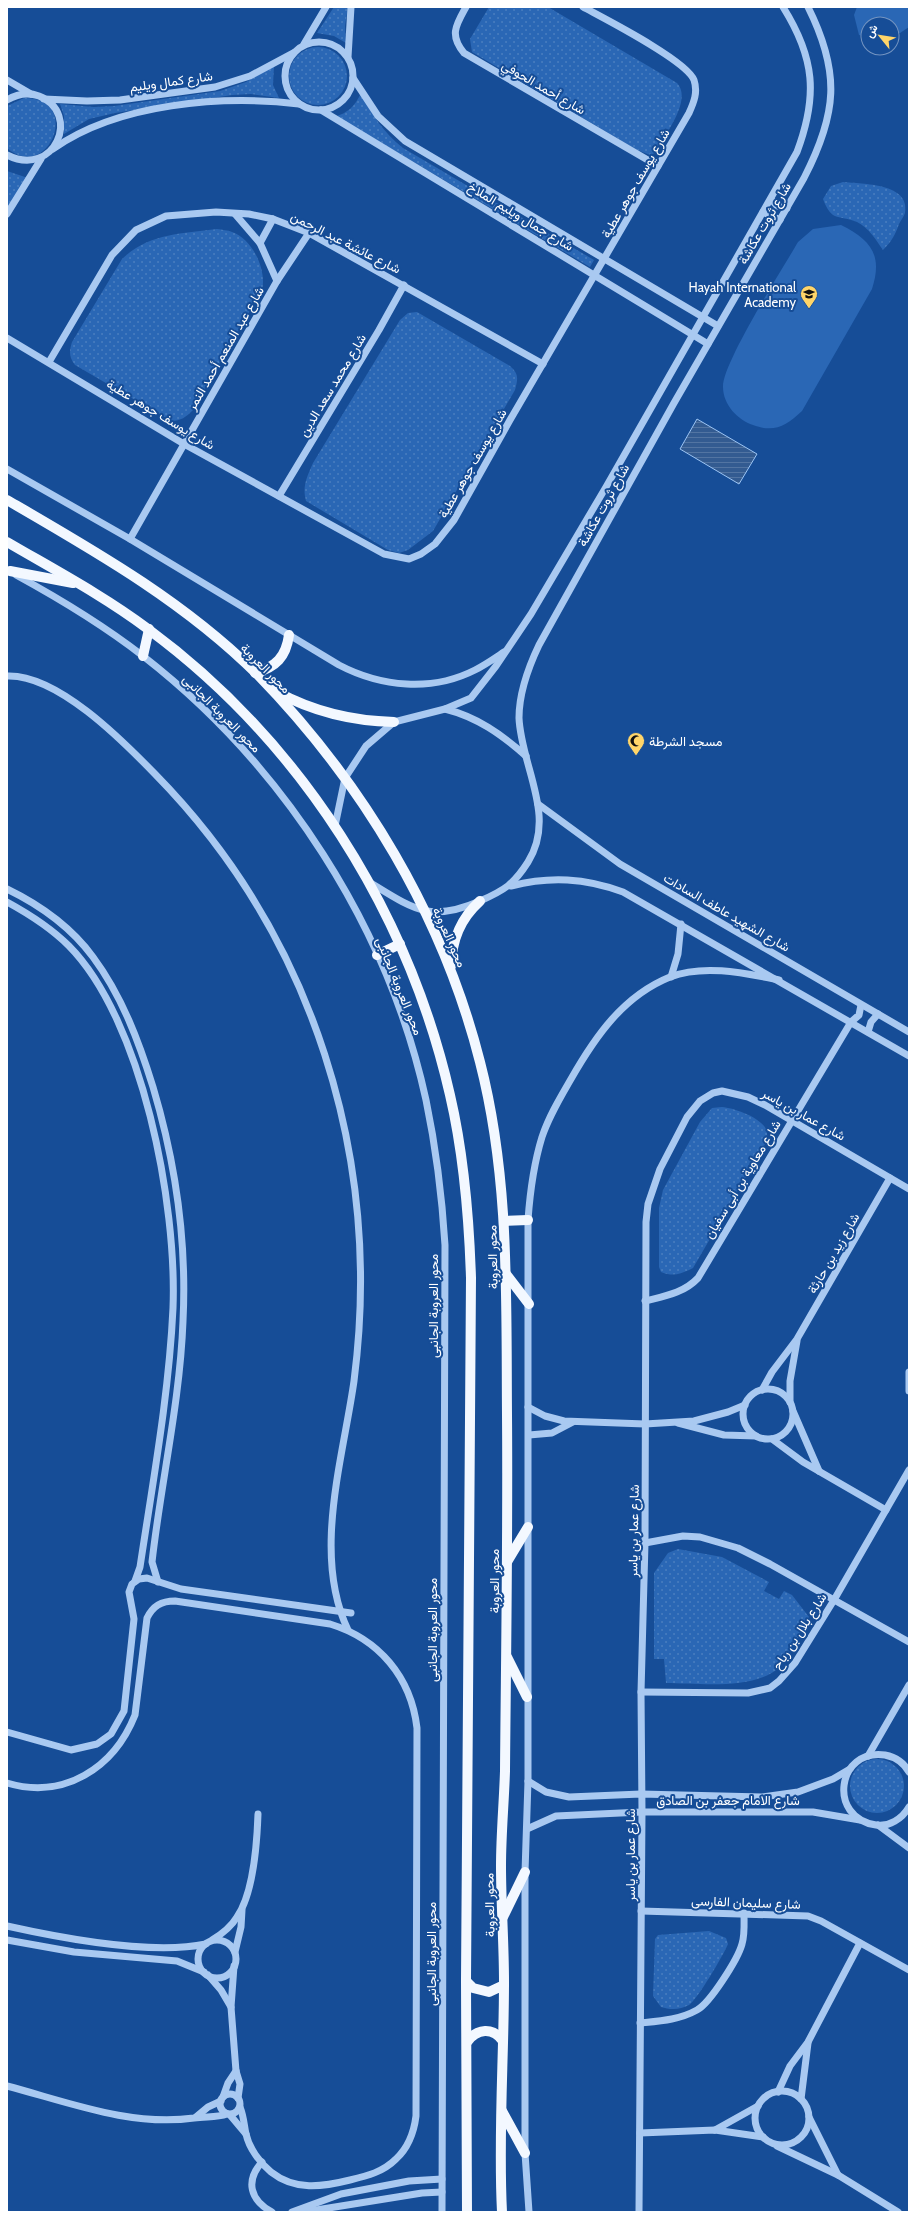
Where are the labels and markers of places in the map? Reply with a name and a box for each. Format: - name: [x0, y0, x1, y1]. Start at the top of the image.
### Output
- place label: Hayah International Academy: [689, 279, 796, 310]
- school or university icon: Hayah International Academy: [799, 284, 819, 309]
- mosque icon: مسجد الشرطة: [626, 731, 646, 756]
- place label: مسجد الشرطة: [649, 733, 723, 750]

